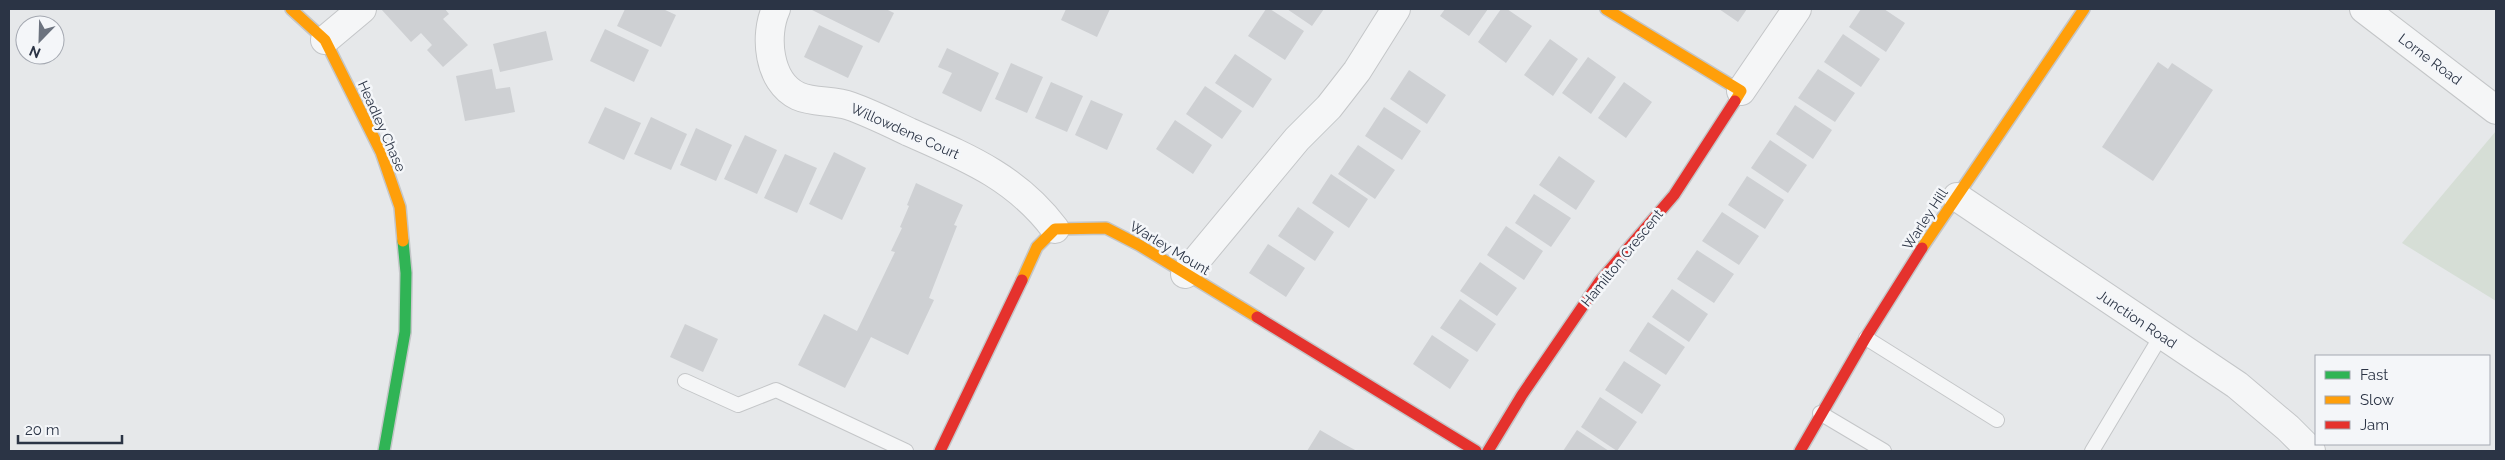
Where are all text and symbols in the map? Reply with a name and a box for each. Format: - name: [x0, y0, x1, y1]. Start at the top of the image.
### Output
- north arrow: [15, 15, 65, 65]
- street label: Lorne Road: [2395, 30, 2465, 88]
- text: N: [27, 43, 43, 61]
- street label: Headley Chase: [355, 78, 409, 174]
- street label: Willowdene Court: [848, 100, 962, 162]
- street label: Warley Hill: [1899, 185, 1951, 253]
- street label: Hamilton Crescent: [1578, 206, 1666, 310]
- street label: Warley Mount: [1127, 218, 1213, 278]
- street label: Junction Road: [2094, 287, 2180, 351]
- legend: [2315, 355, 2490, 445]
- text: Fast: [2360, 366, 2388, 384]
- text: Slow: [2360, 391, 2394, 409]
- scale bar: [18, 412, 121, 444]
- text: Jam: [2360, 416, 2389, 434]
- text: 20 m: [25, 421, 60, 439]

